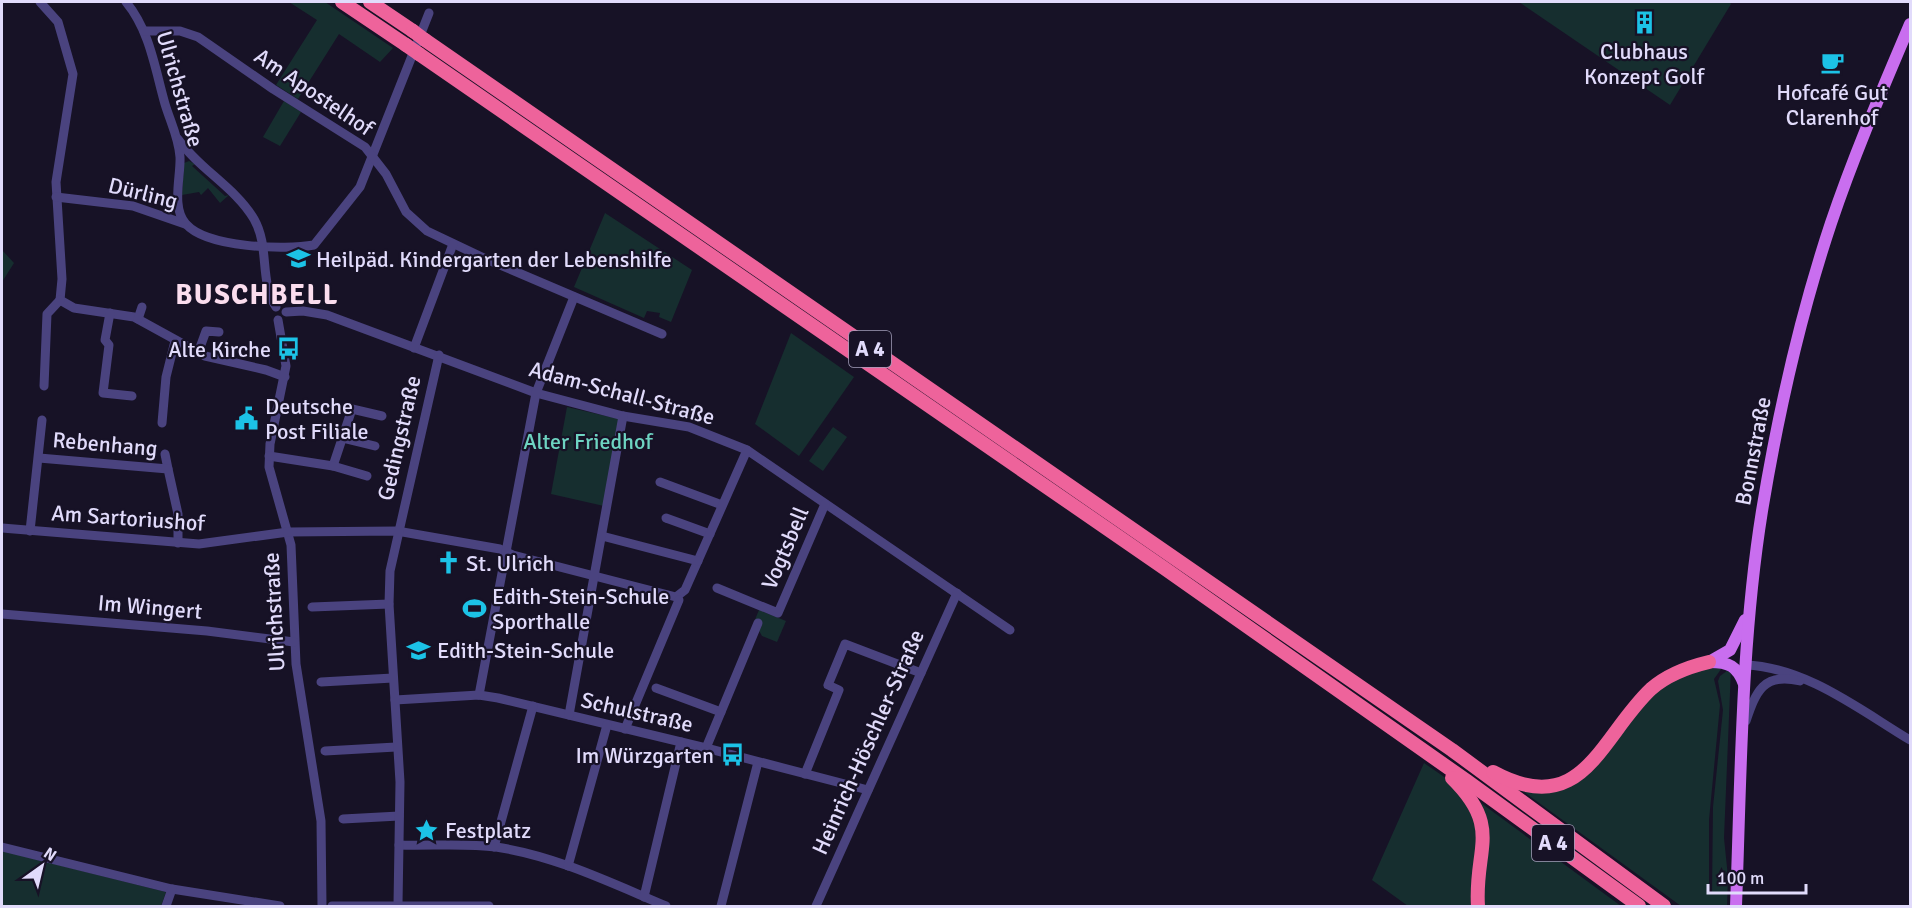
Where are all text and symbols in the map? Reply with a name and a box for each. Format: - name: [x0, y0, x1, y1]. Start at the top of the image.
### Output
- building icon: Clubhaus Konzept Golf: [1631, 9, 1657, 35]
- street label: Ulrichstraße: [151, 28, 209, 150]
- place label: Clubhaus Konzept Golf: [1584, 38, 1706, 90]
- street label: Am Apostelhof: [249, 42, 380, 143]
- cafe icon: Hofcafé Gut Clarenhof: [1819, 50, 1845, 76]
- place label: Hofcafé Gut Clarenhof: [1776, 79, 1888, 131]
- street label: Dürling: [106, 171, 180, 215]
- school or university icon: Heilpäd. Kindergarten der Lebenshilfe: [285, 246, 311, 272]
- place label: Heilpäd. Kindergarten der Lebenshilfe: [316, 246, 672, 273]
- district label: BUSCHBELL: [175, 278, 339, 312]
- road number: A 4: [849, 331, 891, 367]
- place label: Alte Kirche: [168, 336, 271, 363]
- bus stop icon: Alte Kirche: [276, 336, 302, 362]
- street label: Adam-Schall-Straße: [526, 355, 718, 431]
- street label: Gedingstraße: [372, 373, 426, 503]
- place label: Deutsche Post Filiale: [265, 393, 369, 445]
- street label: Bonnstraße: [1729, 394, 1777, 508]
- public building icon: Deutsche Post Filiale: [234, 406, 260, 432]
- street label: Rebenhang: [51, 426, 159, 462]
- park label: Alter Friedhof: [523, 428, 654, 455]
- street label: Am Sartoriushof: [51, 499, 207, 537]
- street label: Vogtsbell: [756, 503, 814, 593]
- church icon: St. Ulrich: [435, 550, 461, 576]
- place label: St. Ulrich: [466, 550, 555, 577]
- street label: Ulrichstraße: [257, 552, 291, 672]
- place label: Edith-Stein-Schule Sporthalle: [492, 583, 669, 635]
- street label: Im Wingert: [97, 589, 203, 625]
- sports icon: Edith-Stein-Schule Sporthalle: [461, 596, 487, 622]
- street label: Heinrich-Höschler-Straße: [806, 625, 930, 859]
- school or university icon: Edith-Stein-Schule: [406, 637, 432, 663]
- place label: Edith-Stein-Schule: [437, 637, 614, 664]
- street label: Schulstraße: [578, 686, 696, 738]
- place label: Im Würzgarten: [575, 742, 714, 769]
- bus stop icon: Im Würzgarten: [719, 742, 745, 768]
- place icon: Festplatz: [414, 817, 440, 843]
- place label: Festplatz: [445, 817, 531, 844]
- road number: A 4: [1532, 825, 1574, 861]
- north arrow: [12, 836, 72, 896]
- text: N: [40, 843, 60, 866]
- scale bar: [1708, 857, 1806, 895]
- text: 100 m: [1717, 867, 1764, 889]

